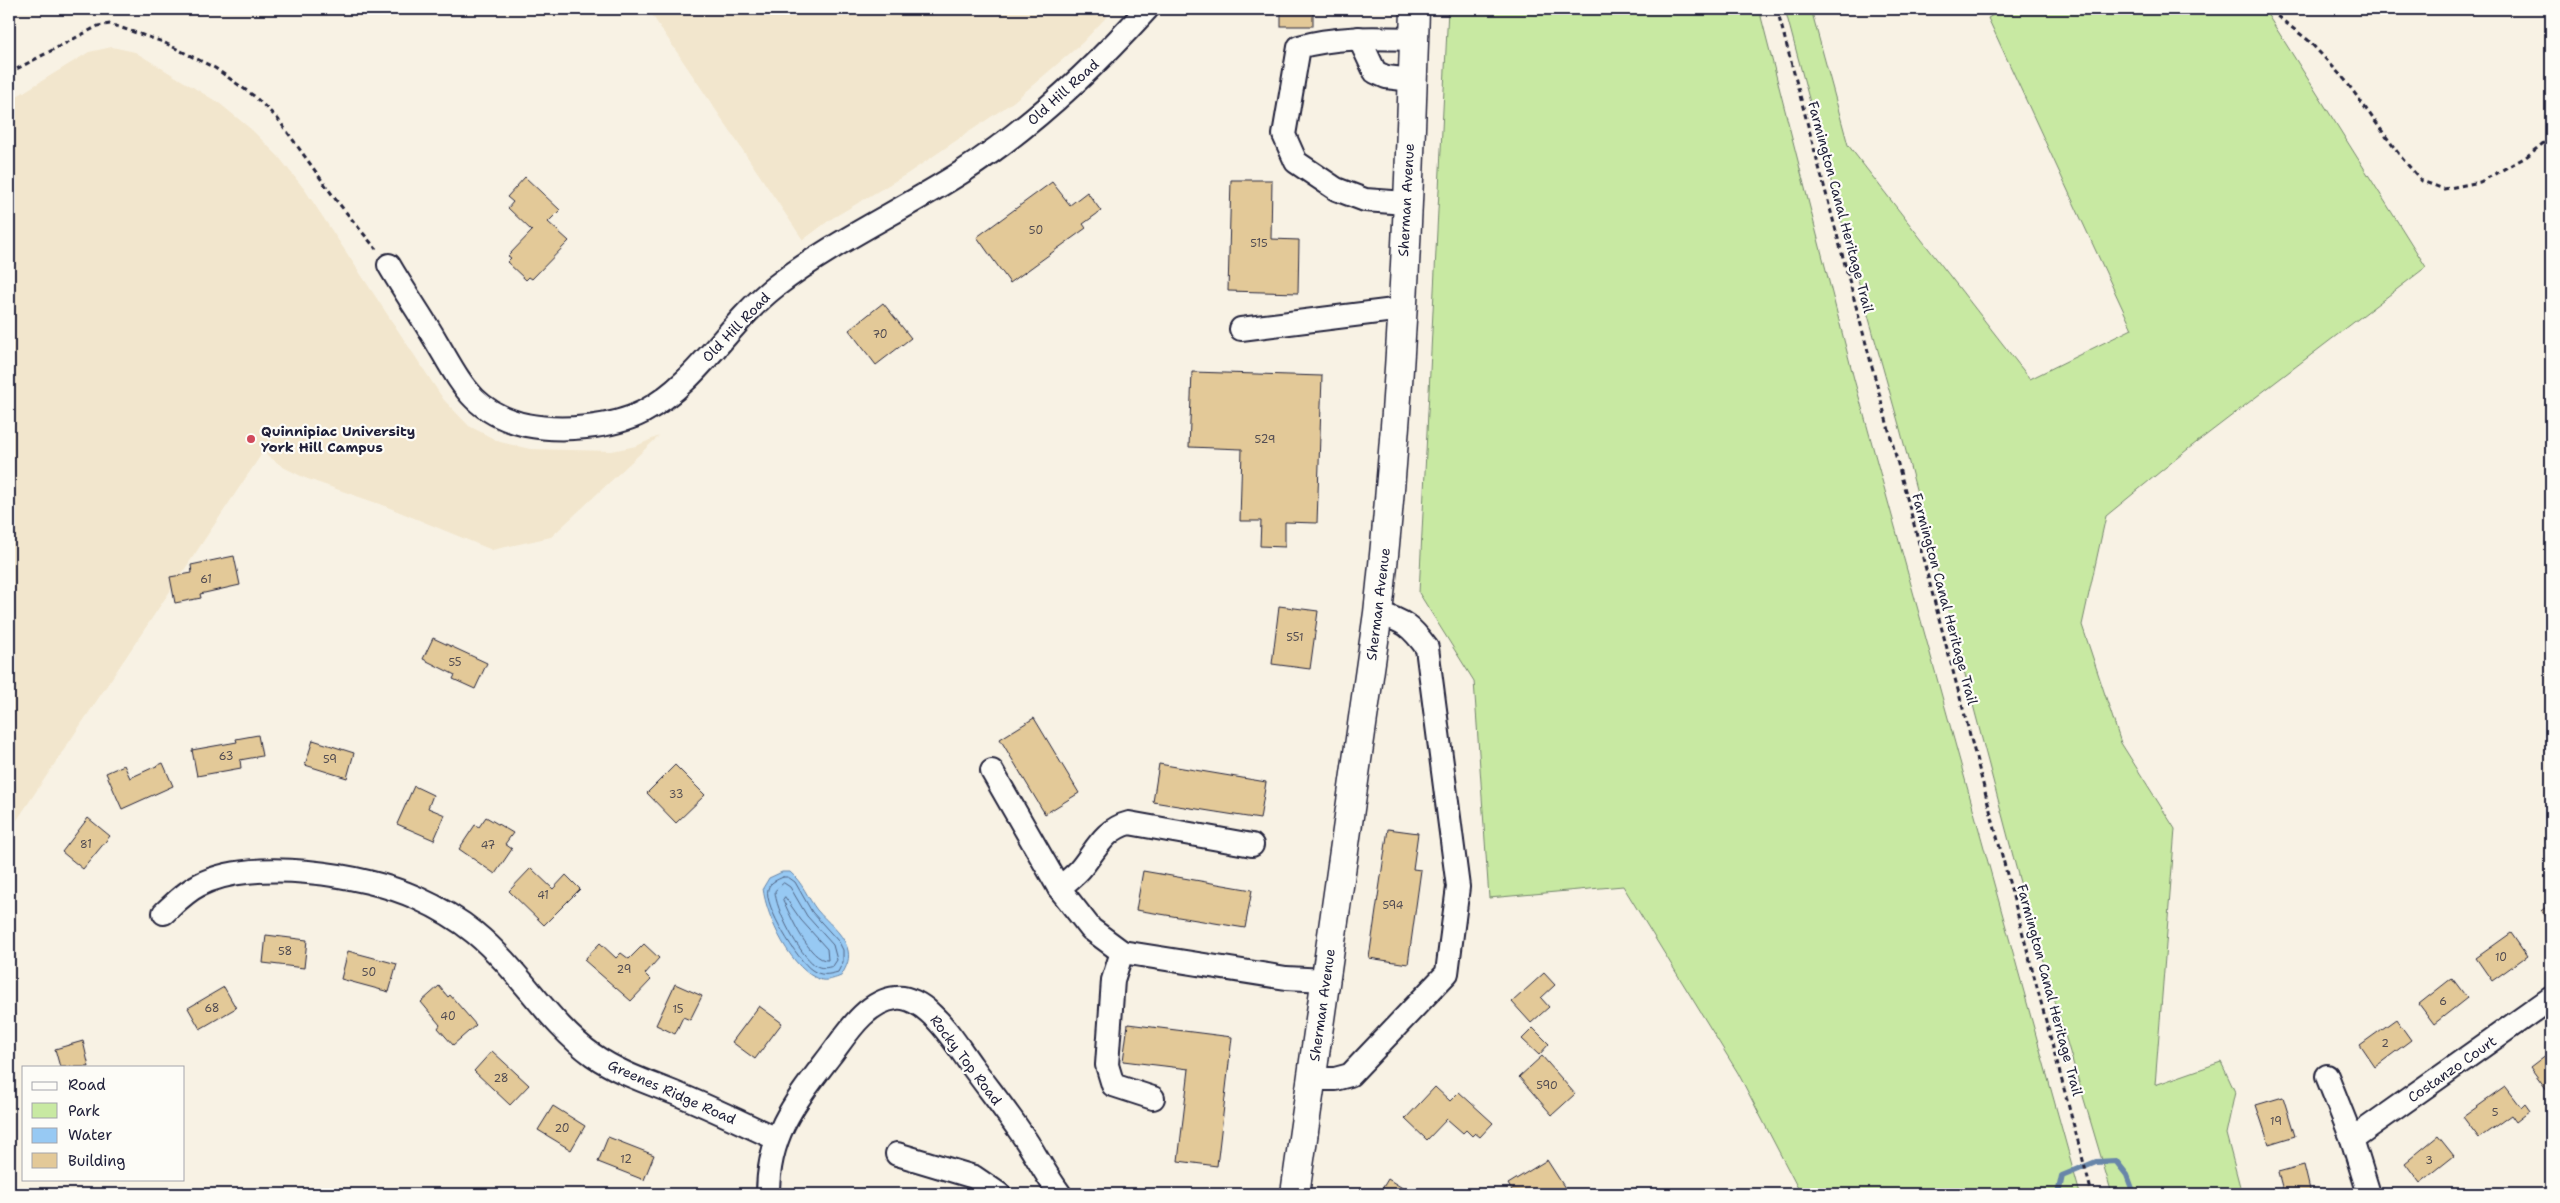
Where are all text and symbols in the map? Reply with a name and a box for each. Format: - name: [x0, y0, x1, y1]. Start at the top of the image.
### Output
- street label: Old Hill Road: [1023, 55, 1103, 129]
- street label: Farmington Canal Heritage Trail: [1804, 99, 1878, 316]
- street label: Sherman Avenue: [1394, 143, 1418, 257]
- house number: 50: [1029, 223, 1043, 238]
- house number: 515: [1250, 236, 1268, 251]
- street label: Old Hill Road: [698, 288, 774, 366]
- house number: 70: [872, 327, 888, 342]
- place label: Quinnipiac University York Hill Campus: [261, 422, 415, 456]
- house number: 529: [1255, 432, 1275, 447]
- marker: Quinnipiac University York Hill Campus: [245, 433, 257, 445]
- street label: Farmington Canal Heritage Trail: [1908, 491, 1982, 708]
- street label: Sherman Avenue: [1362, 546, 1394, 661]
- house number: 61: [200, 572, 212, 587]
- house number: 551: [1286, 630, 1304, 645]
- house number: 55: [448, 655, 462, 670]
- house number: 63: [219, 749, 233, 764]
- house number: 59: [323, 752, 337, 767]
- house number: 33: [669, 787, 683, 802]
- house number: 81: [80, 837, 92, 852]
- house number: 47: [481, 838, 496, 853]
- street label: Farmington Canal Heritage Trail: [2013, 882, 2087, 1099]
- house number: 41: [537, 888, 549, 903]
- house number: 594: [1382, 898, 1404, 913]
- house number: 58: [278, 944, 292, 959]
- street label: Sherman Avenue: [1305, 947, 1339, 1062]
- house number: 10: [2495, 950, 2507, 965]
- house number: 29: [617, 962, 631, 977]
- house number: 50: [362, 965, 376, 980]
- house number: 6: [2439, 994, 2447, 1009]
- house number: 68: [205, 1001, 219, 1016]
- house number: 15: [672, 1002, 684, 1017]
- house number: 40: [440, 1009, 456, 1024]
- street label: Rocky Top Road: [926, 1011, 1006, 1109]
- street label: Costanzo Court: [2404, 1032, 2500, 1106]
- house number: 2: [2381, 1036, 2389, 1051]
- street label: Greenes Ridge Road: [605, 1056, 739, 1128]
- legend: [22, 1066, 185, 1180]
- house number: 28: [493, 1071, 509, 1086]
- text: Road: [68, 1075, 106, 1095]
- house number: 590: [1536, 1078, 1558, 1093]
- text: Park: [68, 1101, 100, 1121]
- house number: 5: [2492, 1105, 2499, 1120]
- house number: 19: [2270, 1114, 2282, 1129]
- house number: 20: [554, 1121, 570, 1136]
- text: Water: [68, 1125, 112, 1145]
- text: Building: [68, 1151, 125, 1171]
- house number: 12: [620, 1152, 632, 1167]
- house number: 3: [2425, 1153, 2433, 1168]

